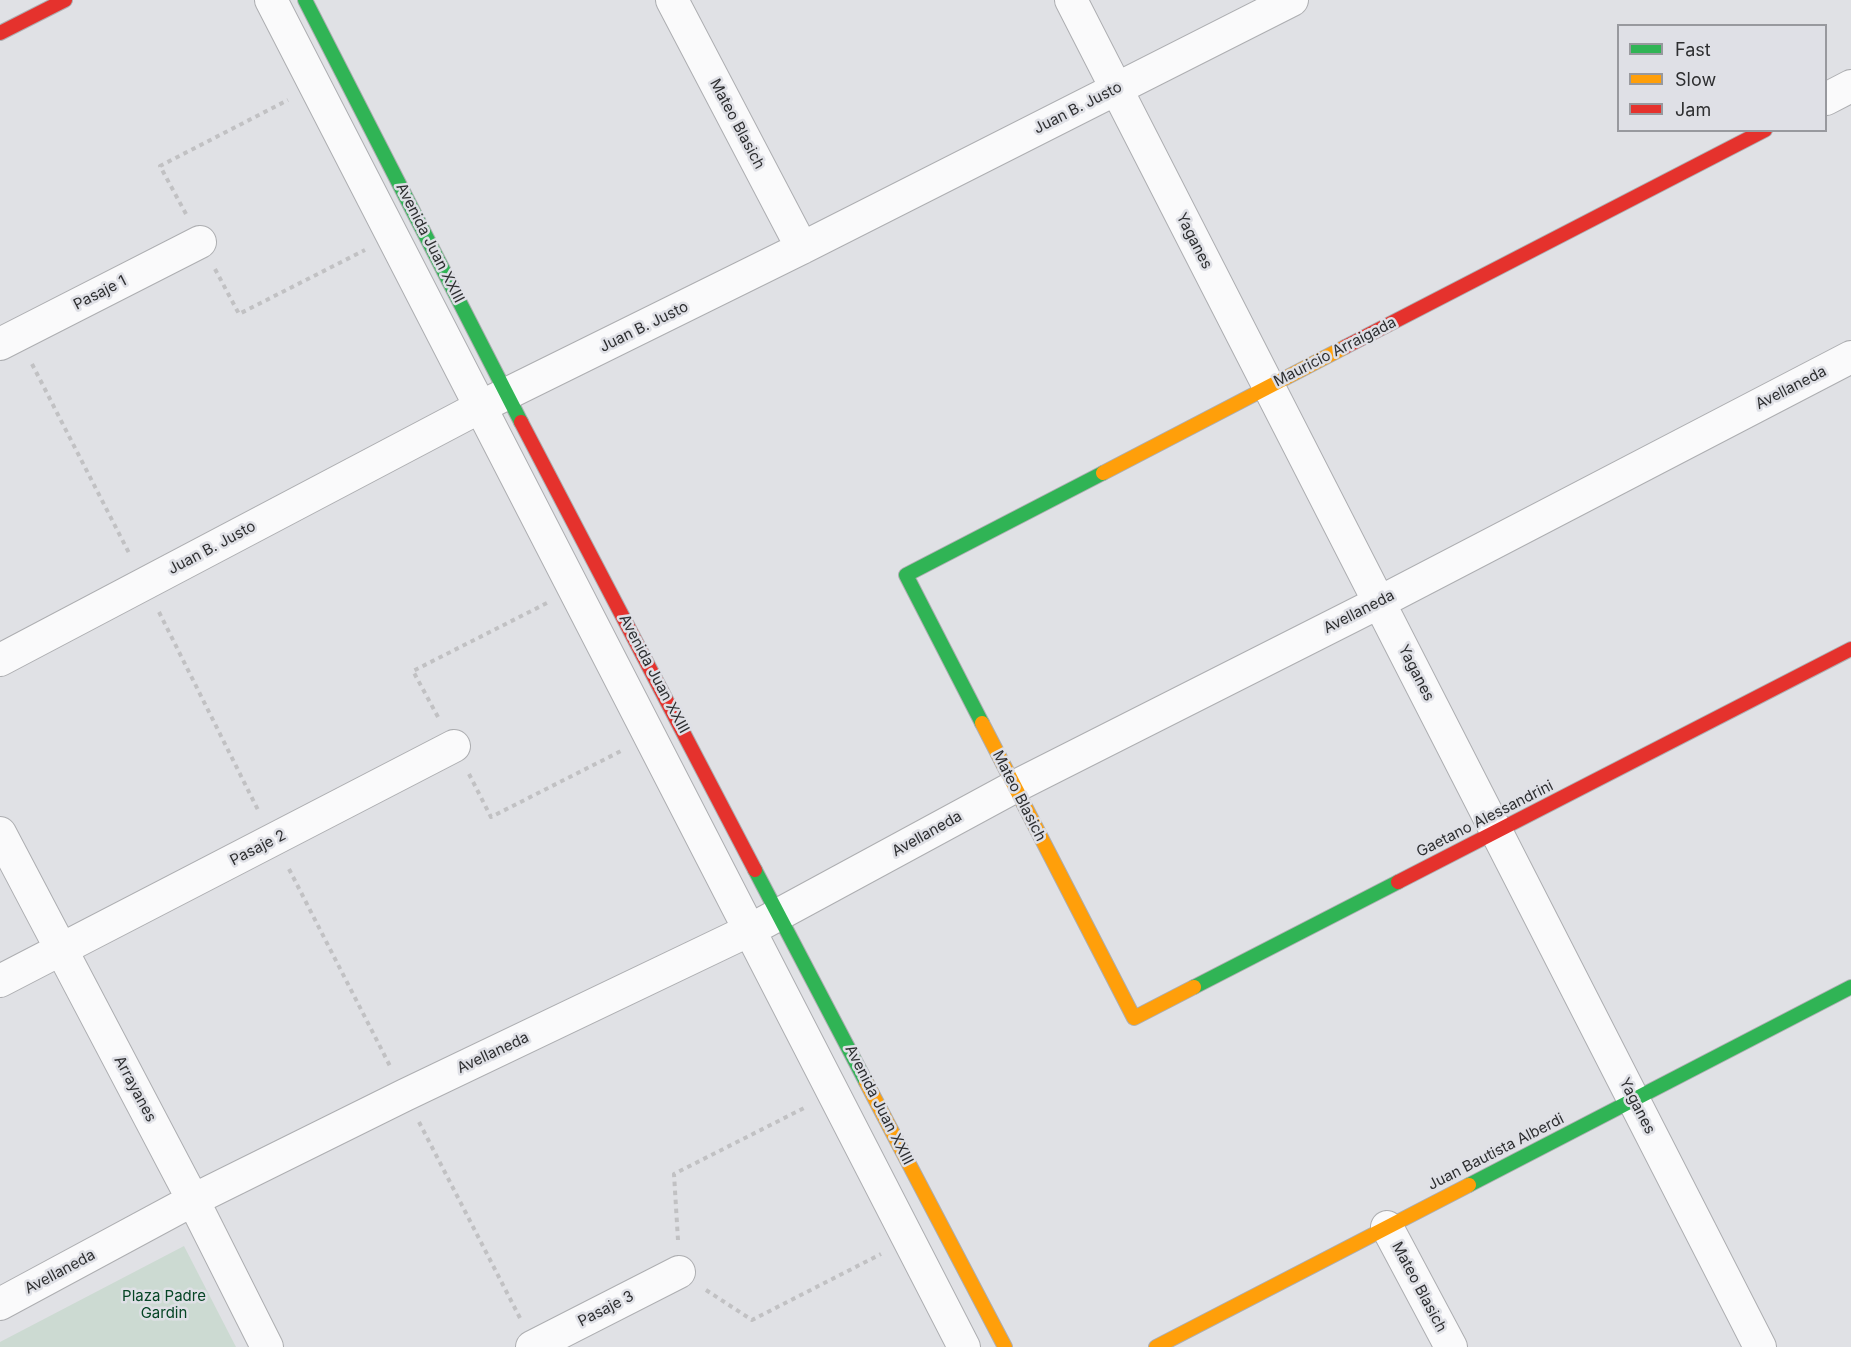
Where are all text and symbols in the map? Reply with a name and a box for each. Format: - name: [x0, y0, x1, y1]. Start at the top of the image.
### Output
- legend: [1617, 24, 1827, 132]
- text: Fast: [1675, 39, 1711, 60]
- text: Slow: [1675, 69, 1716, 90]
- street label: Mateo Blasich: [706, 76, 768, 172]
- street label: Juan B. Justo: [1031, 78, 1125, 138]
- text: Jam: [1675, 99, 1711, 120]
- street label: Avenida Juan XXIII: [392, 180, 468, 306]
- street label: Yaganes: [1172, 210, 1216, 272]
- street label: Pasaje 1: [71, 272, 129, 314]
- street label: Juan B. Justo: [597, 298, 691, 356]
- street label: Mauricio Arraigada: [1271, 313, 1399, 391]
- street label: Avellaneda: [1753, 362, 1829, 414]
- street label: Juan B. Justo: [165, 517, 259, 579]
- street label: Avellaneda: [1321, 586, 1397, 638]
- street label: Avenida Juan XXIII: [615, 611, 693, 737]
- street label: Yaganes: [1394, 642, 1438, 704]
- street label: Mateo Blasich: [988, 748, 1050, 844]
- street label: Gaetano Alessandrini: [1414, 777, 1556, 861]
- street label: Avellaneda: [889, 807, 965, 861]
- street label: Pasaje 2: [227, 826, 289, 870]
- street label: Avellaneda: [454, 1029, 532, 1077]
- street label: Avenida Juan XXIII: [841, 1042, 917, 1168]
- street label: Arrayanes: [110, 1053, 160, 1125]
- street label: Yaganes: [1615, 1075, 1659, 1137]
- street label: Juan Bautista Alberdi: [1425, 1110, 1567, 1194]
- street label: Mateo Blasich: [1388, 1239, 1450, 1335]
- street label: Avellaneda: [22, 1246, 98, 1298]
- park label: Plaza Padre Gardin: [122, 1287, 206, 1322]
- street label: Pasaje 3: [575, 1287, 637, 1331]

